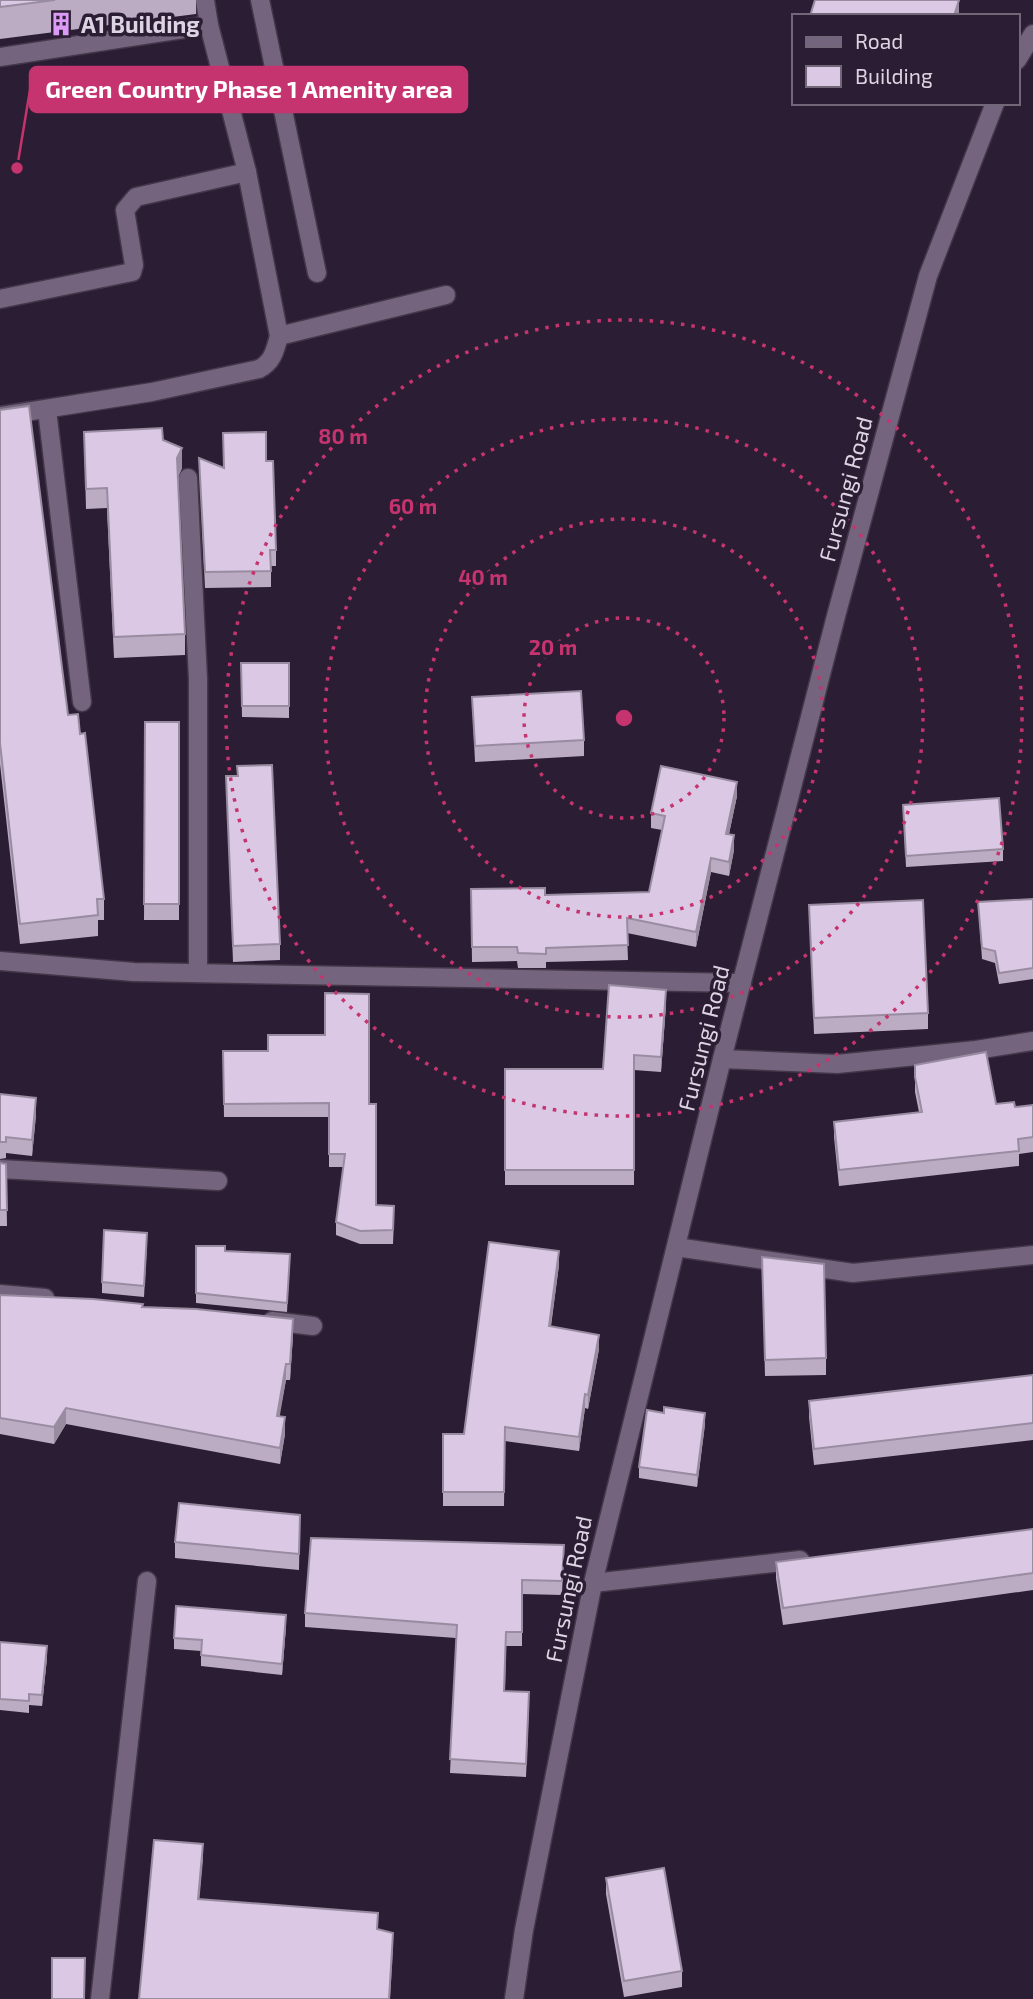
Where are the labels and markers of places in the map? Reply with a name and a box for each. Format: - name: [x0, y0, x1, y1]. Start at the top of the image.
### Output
- building icon: A1 Building: [47, 10, 75, 38]
- place label: A1 Building: [81, 10, 200, 38]
- callout: Green Country Phase 1 Amenity area: [30, 67, 467, 112]
- centre of rings: [612, 706, 636, 730]

